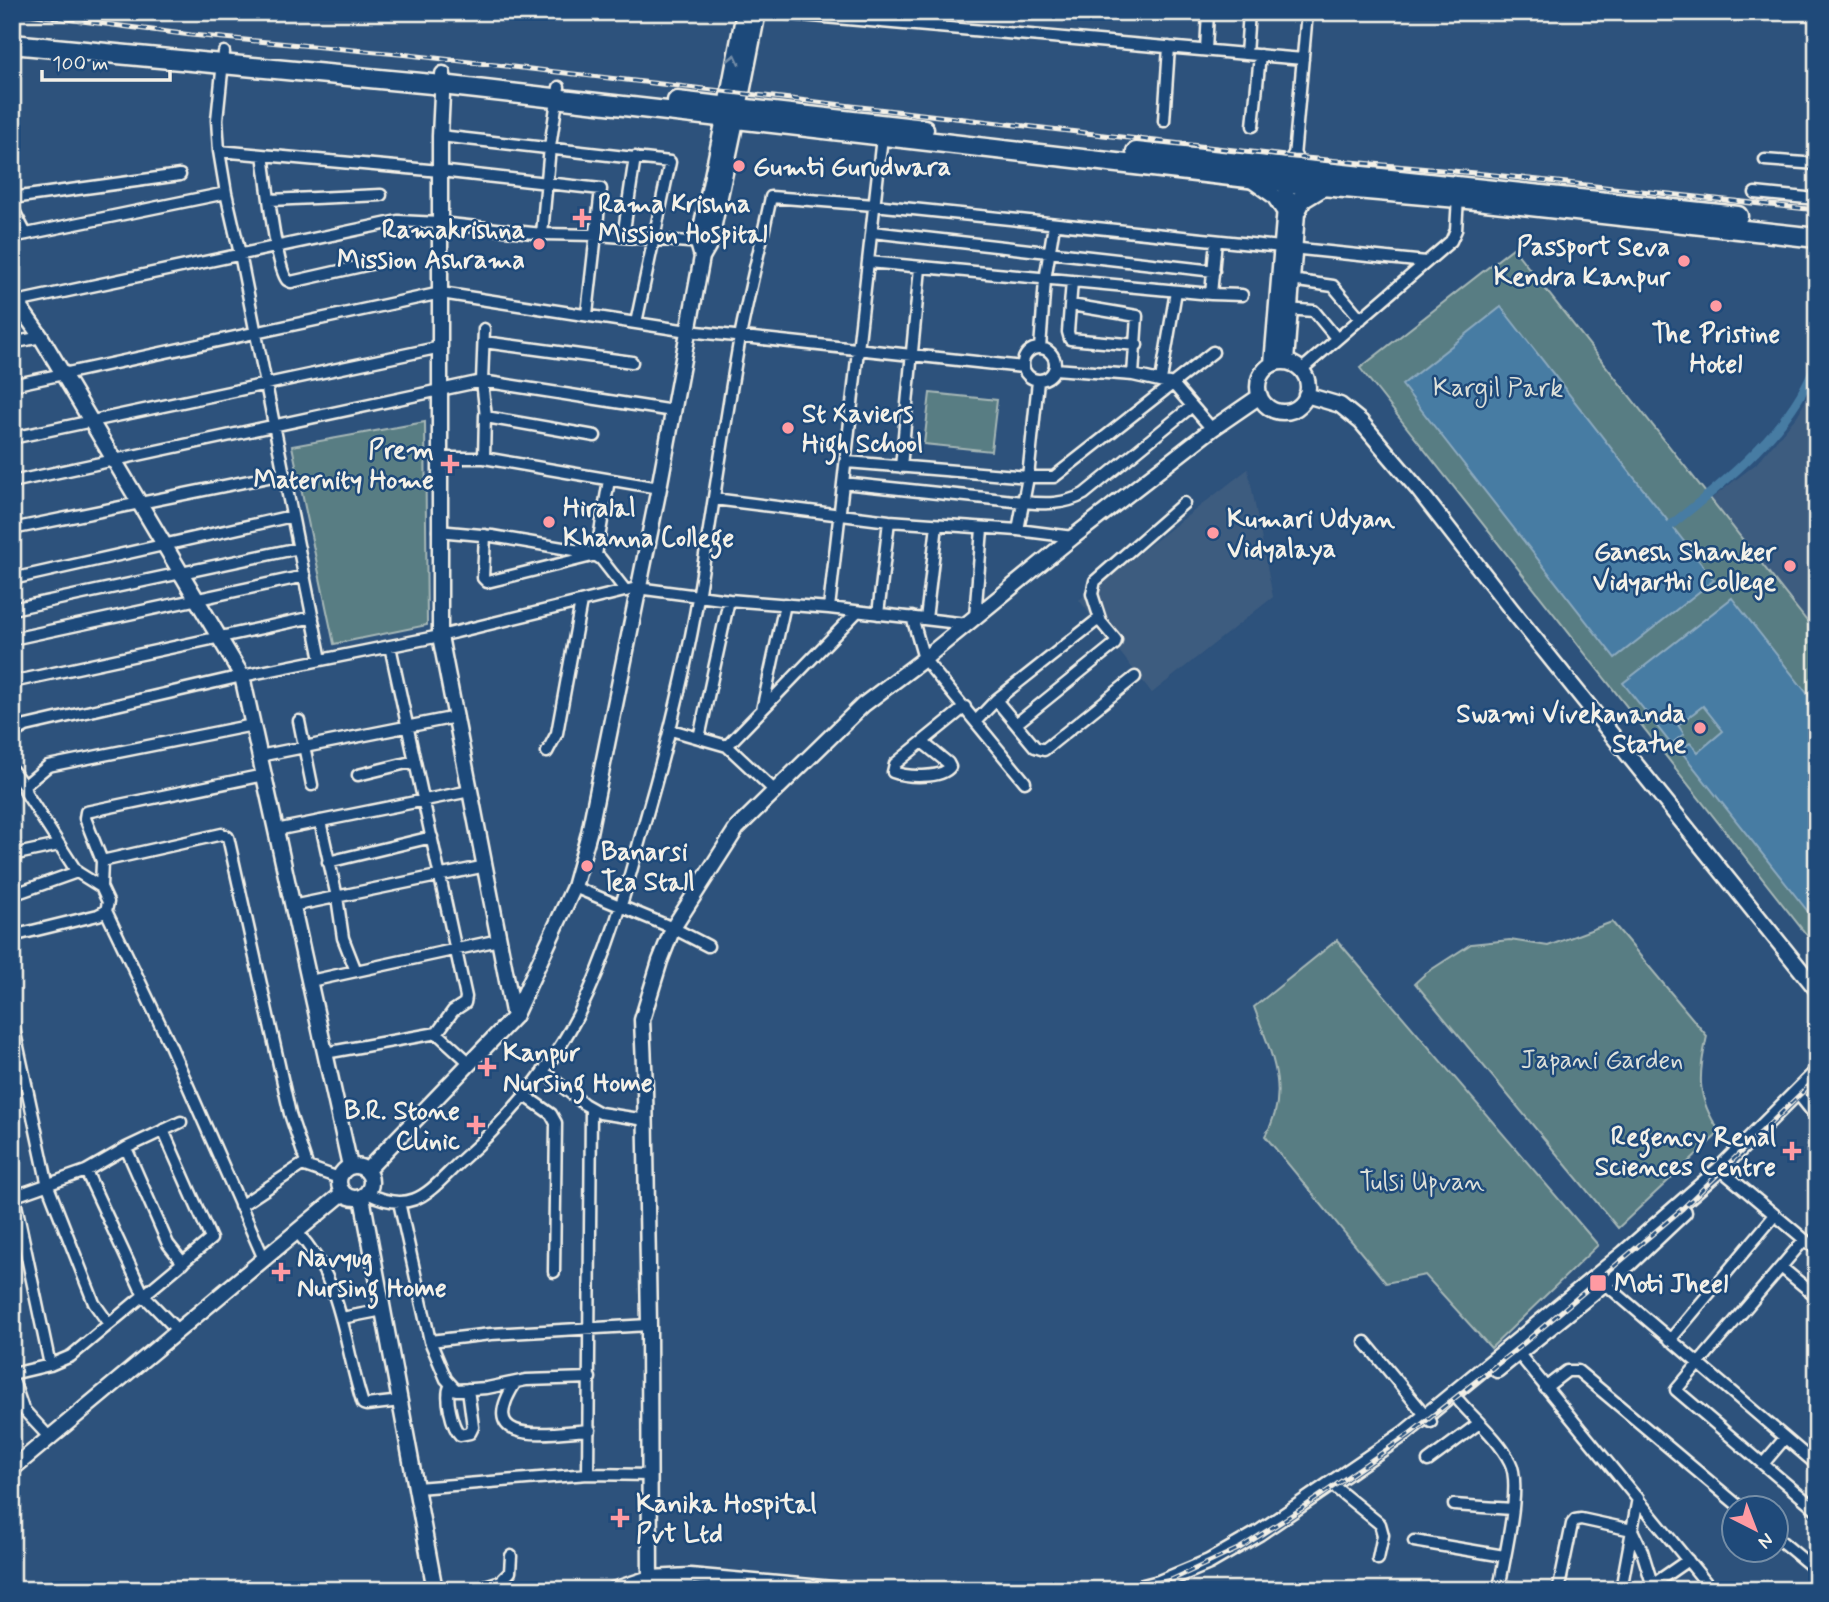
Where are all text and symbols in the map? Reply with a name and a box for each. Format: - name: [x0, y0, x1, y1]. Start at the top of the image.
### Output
- scale bar: [42, 38, 170, 82]
- text: 100 m: [52, 50, 108, 78]
- one-way arrow: [726, 53, 740, 65]
- place label: Gumti Gurudwara: [753, 151, 951, 185]
- marker: Gumti Gurudwara: [731, 158, 747, 174]
- place label: Rama Krishna Mission Hospital: [598, 188, 768, 252]
- marker: Rama Krishna Mission Hospital: [572, 208, 592, 228]
- place label: Ramakrishna Mission Ashrama: [337, 214, 525, 278]
- place label: Passport Seva Kendra Kanpur: [1494, 231, 1671, 295]
- marker: Ramakrishna Mission Ashrama: [531, 236, 547, 252]
- marker: Passport Seva Kendra Kanpur: [1676, 253, 1692, 269]
- marker: The Pristine Hotel: [1708, 298, 1724, 314]
- place label: The Pristine Hotel: [1652, 318, 1780, 382]
- park label: Kargil Park: [1433, 372, 1563, 408]
- place label: St Xaviers High School: [802, 398, 923, 465]
- marker: St Xaviers High School: [780, 420, 796, 436]
- place label: Prem Maternity Home: [254, 434, 434, 498]
- marker: Prem Maternity Home: [440, 454, 460, 474]
- place label: Hiralal Khanna College: [563, 492, 734, 559]
- place label: Kumari Udyan Vidyalaya: [1227, 503, 1396, 567]
- marker: Hiralal Khanna College: [541, 514, 557, 530]
- marker: Kumari Udyan Vidyalaya: [1205, 525, 1221, 541]
- place label: Ganesh Shanker Vidyarthi College: [1593, 536, 1777, 601]
- marker: Ganesh Shanker Vidyarthi College: [1782, 558, 1798, 574]
- place label: Swami Vivekananda Statue: [1456, 698, 1686, 762]
- marker: Swami Vivekananda Statue: [1692, 720, 1708, 736]
- place label: Banarsi Tea Stall: [601, 836, 695, 900]
- marker: Banarsi Tea Stall: [579, 858, 595, 874]
- place label: Kanpur Nursing Home: [503, 1037, 653, 1104]
- park label: Japani Garden: [1521, 1044, 1683, 1078]
- marker: Kanpur Nursing Home: [477, 1057, 497, 1077]
- place label: B.R. Stone Clinic: [344, 1095, 460, 1159]
- marker: B.R. Stone Clinic: [466, 1115, 486, 1135]
- place label: Regency Renal Sciences Centre: [1595, 1121, 1776, 1185]
- marker: Regency Renal Sciences Centre: [1782, 1141, 1802, 1161]
- park label: Tulsi Upvan: [1359, 1166, 1485, 1200]
- place label: Navyug Nursing Home: [297, 1242, 447, 1309]
- marker: Navyug Nursing Home: [271, 1262, 291, 1282]
- place label: Moti Jheel: [1614, 1268, 1728, 1302]
- marker: Moti Jheel: [1588, 1273, 1608, 1293]
- place label: Kanika Hospital Pvt Ltd: [636, 1488, 817, 1552]
- north arrow: [1720, 1494, 1790, 1564]
- marker: Kanika Hospital Pvt Ltd: [610, 1508, 630, 1528]
- text: N: [1752, 1527, 1778, 1554]

